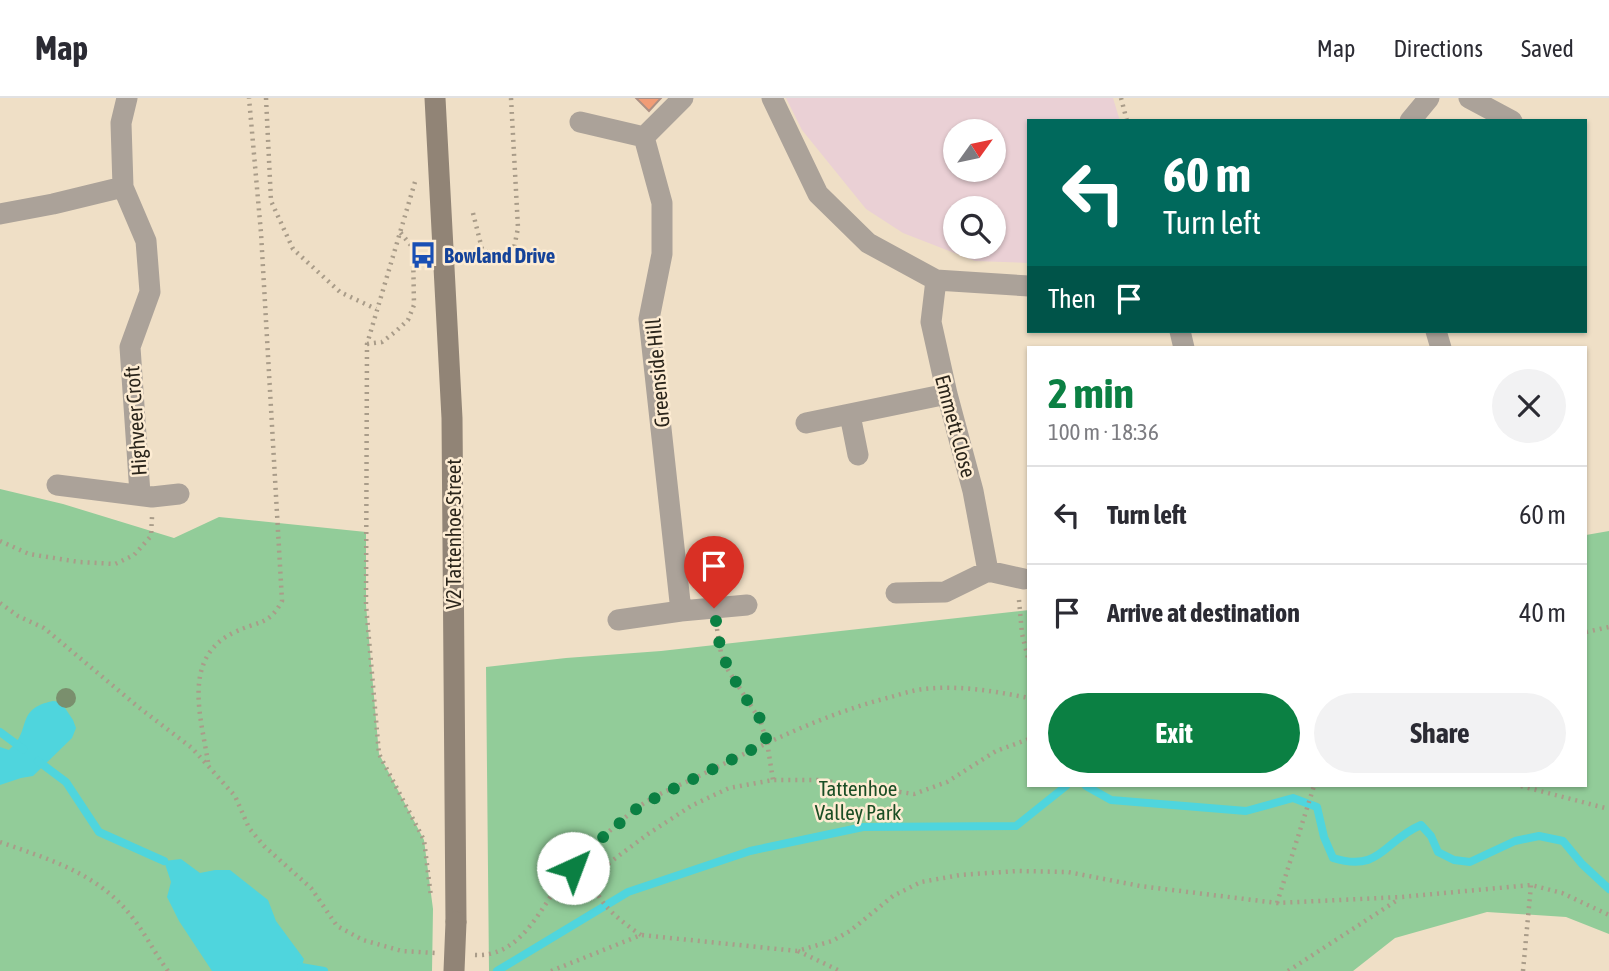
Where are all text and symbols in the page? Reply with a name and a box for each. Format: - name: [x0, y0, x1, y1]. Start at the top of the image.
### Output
- text: Map: [35, 29, 88, 67]
- text: Map: [1317, 35, 1355, 62]
- text: Directions: [1393, 35, 1483, 62]
- text: Saved: [1521, 35, 1574, 62]
- north arrow: [943, 119, 1006, 182]
- map controls: [943, 119, 1006, 259]
- text: 60 m: [1163, 146, 1251, 202]
- icon: left: [1048, 147, 1139, 238]
- button: search: [943, 196, 1006, 259]
- text: Turn left: [1163, 204, 1261, 241]
- bus stop icon: Bowland Drive: [408, 240, 438, 270]
- place label: Bowland Drive: [444, 243, 555, 267]
- icon: arrive: [1110, 280, 1148, 318]
- text: Then: [1048, 284, 1096, 314]
- street label: Greenside Hill: [640, 317, 674, 428]
- street label: Highveer Croft: [119, 365, 151, 477]
- text: 2 min: [1048, 369, 1134, 417]
- button: close: [1492, 369, 1566, 443]
- street label: Emmett Close: [931, 372, 981, 480]
- text: 100 m · 18:36: [1048, 419, 1159, 445]
- street label: V2 Tattenhoe Street: [441, 459, 465, 609]
- icon: left: [1048, 496, 1086, 534]
- text: Turn left: [1107, 500, 1187, 530]
- text: 60 m: [1519, 500, 1566, 530]
- pin: [684, 536, 744, 608]
- icon: arrive: [695, 547, 733, 585]
- icon: arrive: [1048, 594, 1086, 632]
- text: Arrive at destination: [1107, 598, 1300, 628]
- text: 40 m: [1519, 598, 1566, 628]
- button: Exit: [1048, 693, 1300, 773]
- button: Share: [1314, 693, 1566, 773]
- park label: Tattenhoe Valley Park: [815, 776, 901, 824]
- position arrow: [536, 831, 610, 905]

